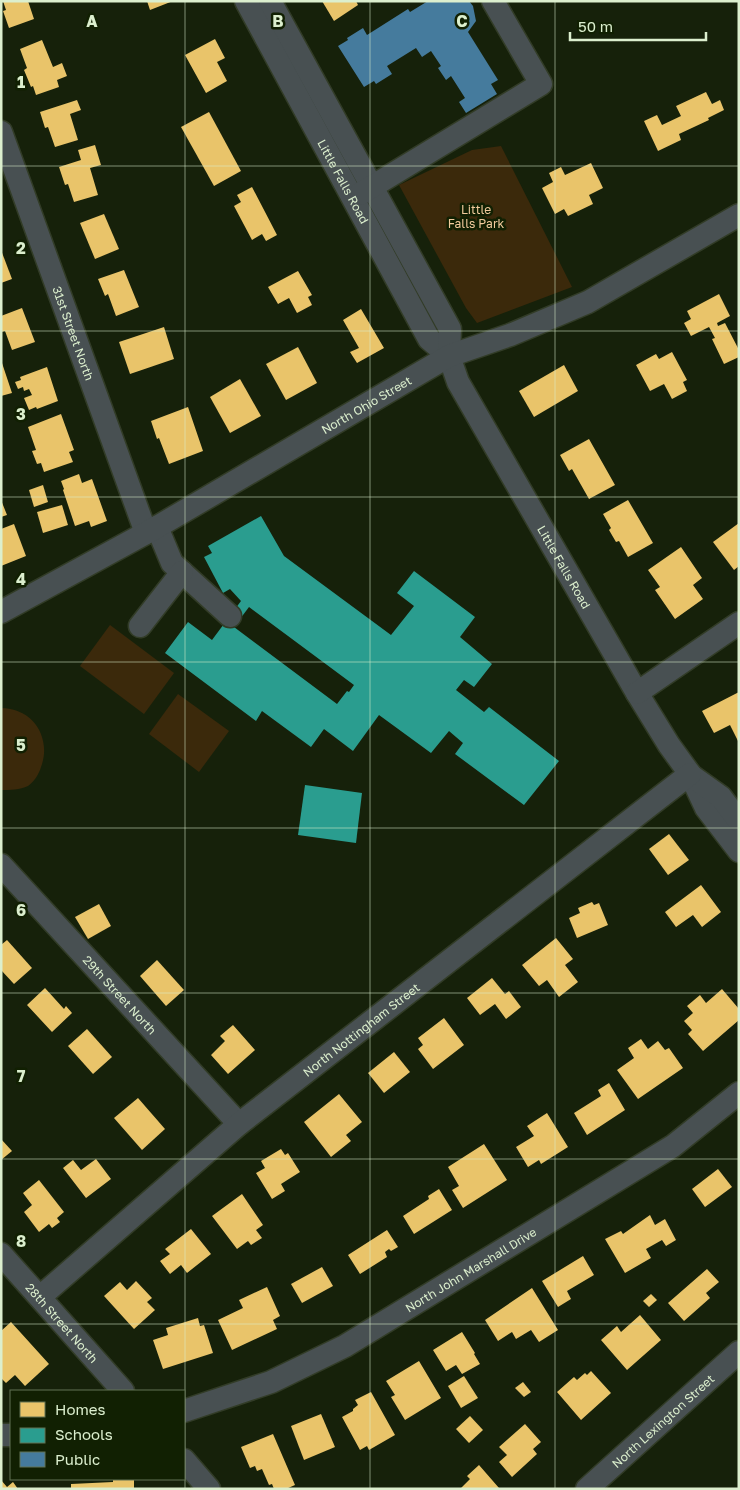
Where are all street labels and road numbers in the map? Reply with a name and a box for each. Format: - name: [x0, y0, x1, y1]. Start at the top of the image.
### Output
- street label: Little Falls Road: [315, 137, 372, 226]
- street label: 31st Street North: [50, 284, 98, 382]
- street label: North Ohio Street: [318, 372, 414, 437]
- street label: Little Falls Road: [535, 523, 594, 611]
- street label: 29th Street North: [80, 952, 160, 1037]
- street label: North Nottingham Street: [300, 979, 422, 1079]
- street label: North John Marshall Drive: [402, 1224, 539, 1315]
- street label: 28th Street North: [23, 1280, 102, 1366]
- street label: North Lexington Street: [609, 1371, 717, 1471]

